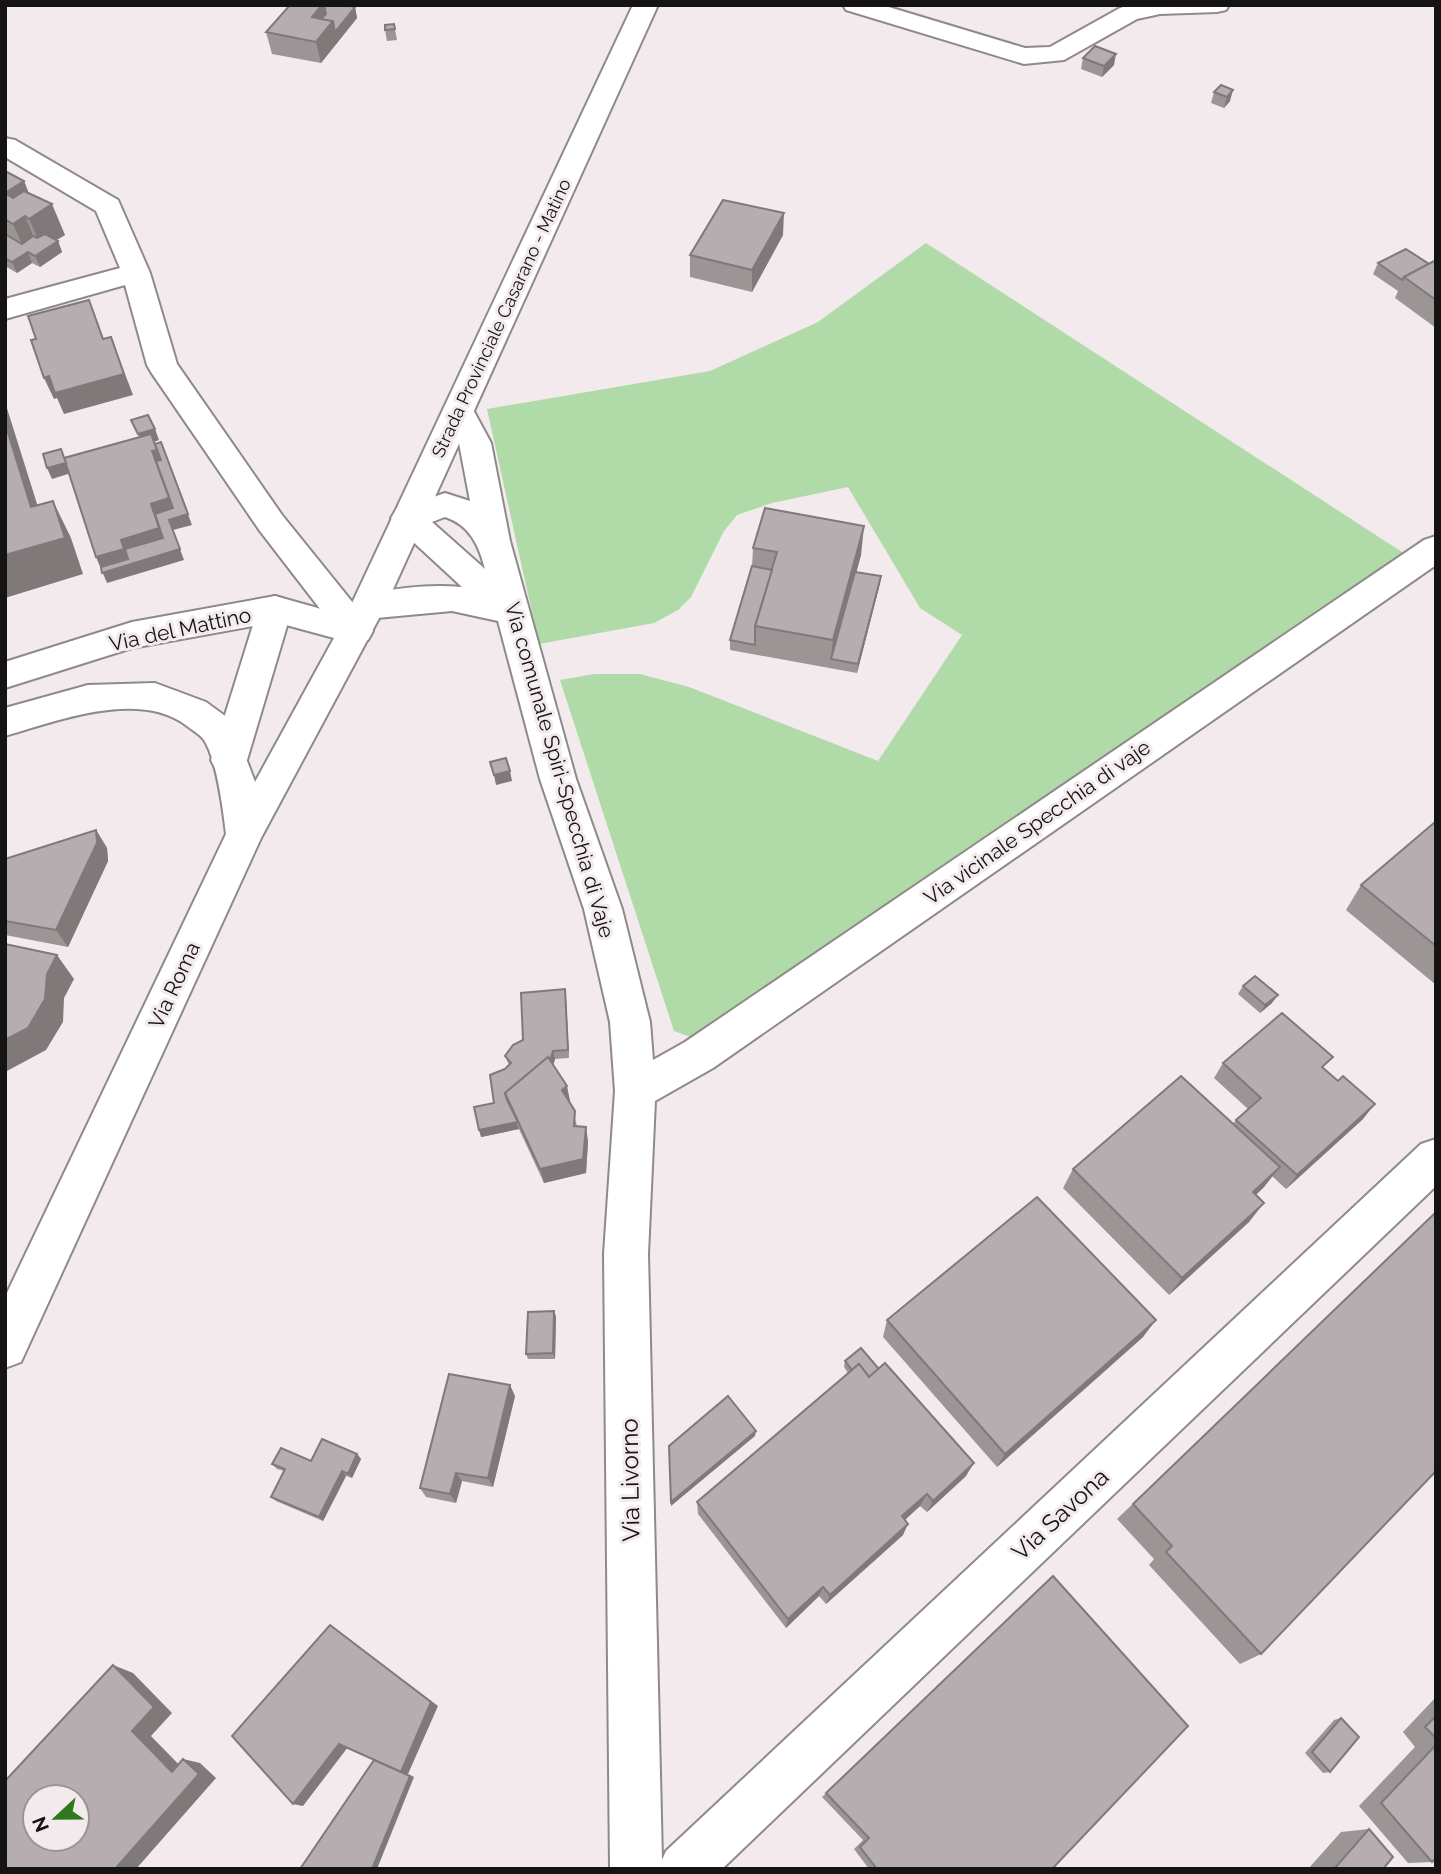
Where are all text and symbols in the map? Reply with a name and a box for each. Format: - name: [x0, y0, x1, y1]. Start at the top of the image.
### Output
- street label: Strada Provinciale Casarano - Matino: [427, 175, 575, 461]
- street label: Via comunale Spiri-Specchia di Vaje: [500, 599, 620, 941]
- street label: Via del Mattino: [107, 602, 253, 656]
- street label: Via vicinale Specchia di vaje: [919, 734, 1155, 910]
- street label: Via Roma: [143, 938, 205, 1032]
- street label: Via Livorno: [614, 1418, 646, 1542]
- street label: Via Savona: [1006, 1462, 1114, 1566]
- north arrow: [21, 1783, 91, 1853]
- text: N: [27, 1814, 53, 1835]

